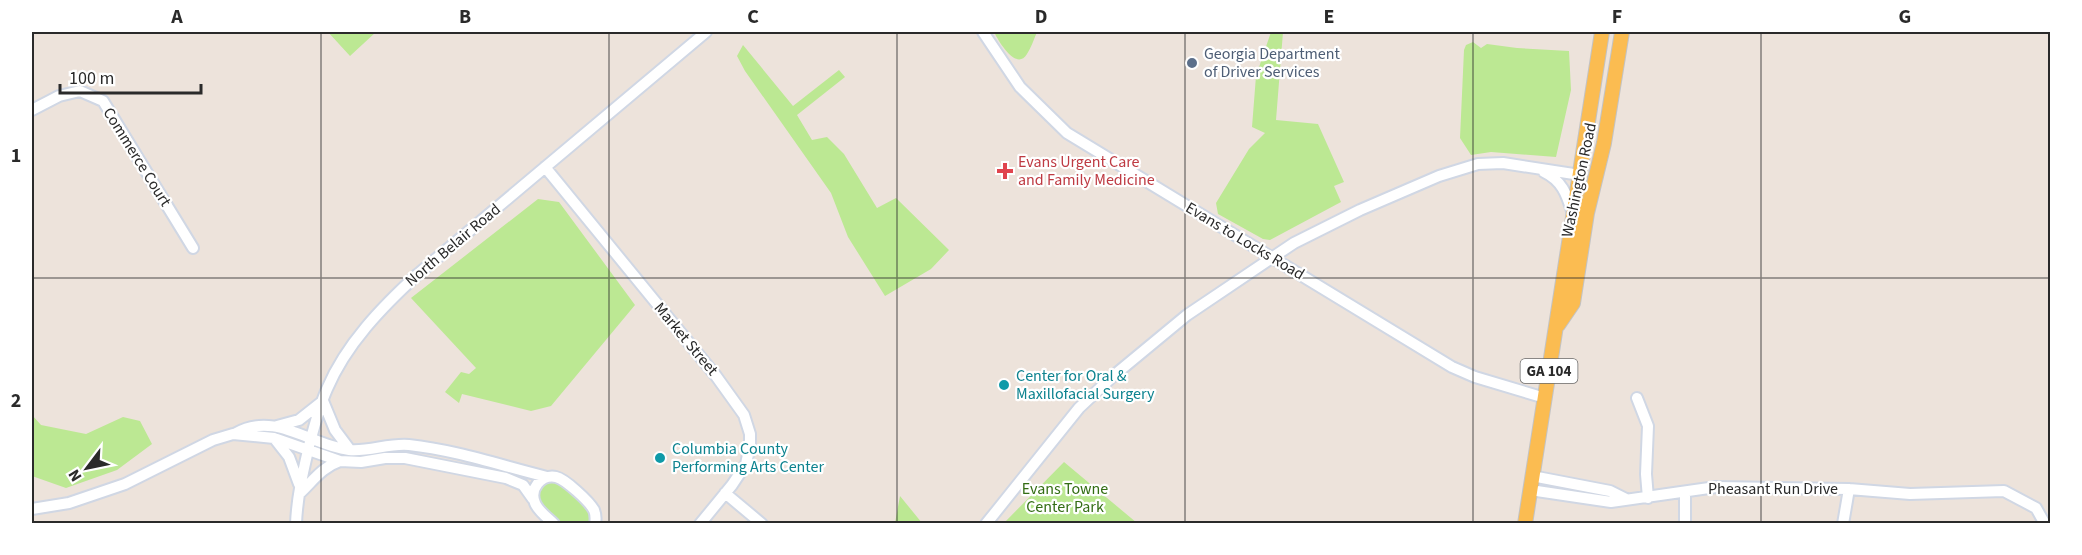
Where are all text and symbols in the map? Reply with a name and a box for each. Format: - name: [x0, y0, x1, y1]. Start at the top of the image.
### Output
- text: A: [170, 3, 183, 31]
- text: B: [459, 3, 471, 31]
- text: C: [747, 3, 759, 31]
- text: D: [1035, 3, 1047, 31]
- text: E: [1324, 3, 1334, 31]
- text: F: [1612, 3, 1622, 31]
- text: G: [1899, 3, 1911, 31]
- place label: Georgia Department of Driver Services: [1204, 43, 1341, 83]
- marker: Georgia Department of Driver Services: [1185, 56, 1199, 70]
- scale bar: [60, 57, 201, 95]
- text: 100 m: [69, 66, 114, 91]
- street label: Commerce Court: [98, 103, 177, 211]
- street label: Washington Road: [1556, 121, 1602, 239]
- text: 1: [11, 142, 21, 170]
- place label: Evans Urgent Care and Family Medicine: [1018, 151, 1155, 191]
- marker: Evans Urgent Care and Family Medicine: [996, 162, 1014, 180]
- street label: Evans to Locks Road: [1182, 197, 1308, 285]
- street label: North Belair Road: [401, 199, 505, 291]
- street label: Market Street: [649, 298, 724, 381]
- road number: GA 104: [1520, 359, 1578, 383]
- place label: Center for Oral & Maxillofacial Surgery: [1016, 365, 1155, 405]
- marker: Center for Oral & Maxillofacial Surgery: [997, 378, 1011, 392]
- text: 2: [11, 387, 21, 415]
- north arrow: [57, 438, 117, 498]
- place label: Columbia County Performing Arts Center: [672, 438, 824, 478]
- marker: Columbia County Performing Arts Center: [653, 451, 667, 465]
- text: N: [63, 465, 87, 486]
- park label: Evans Towne Center Park: [1022, 478, 1108, 518]
- street label: Pheasant Run Drive: [1708, 478, 1838, 500]

